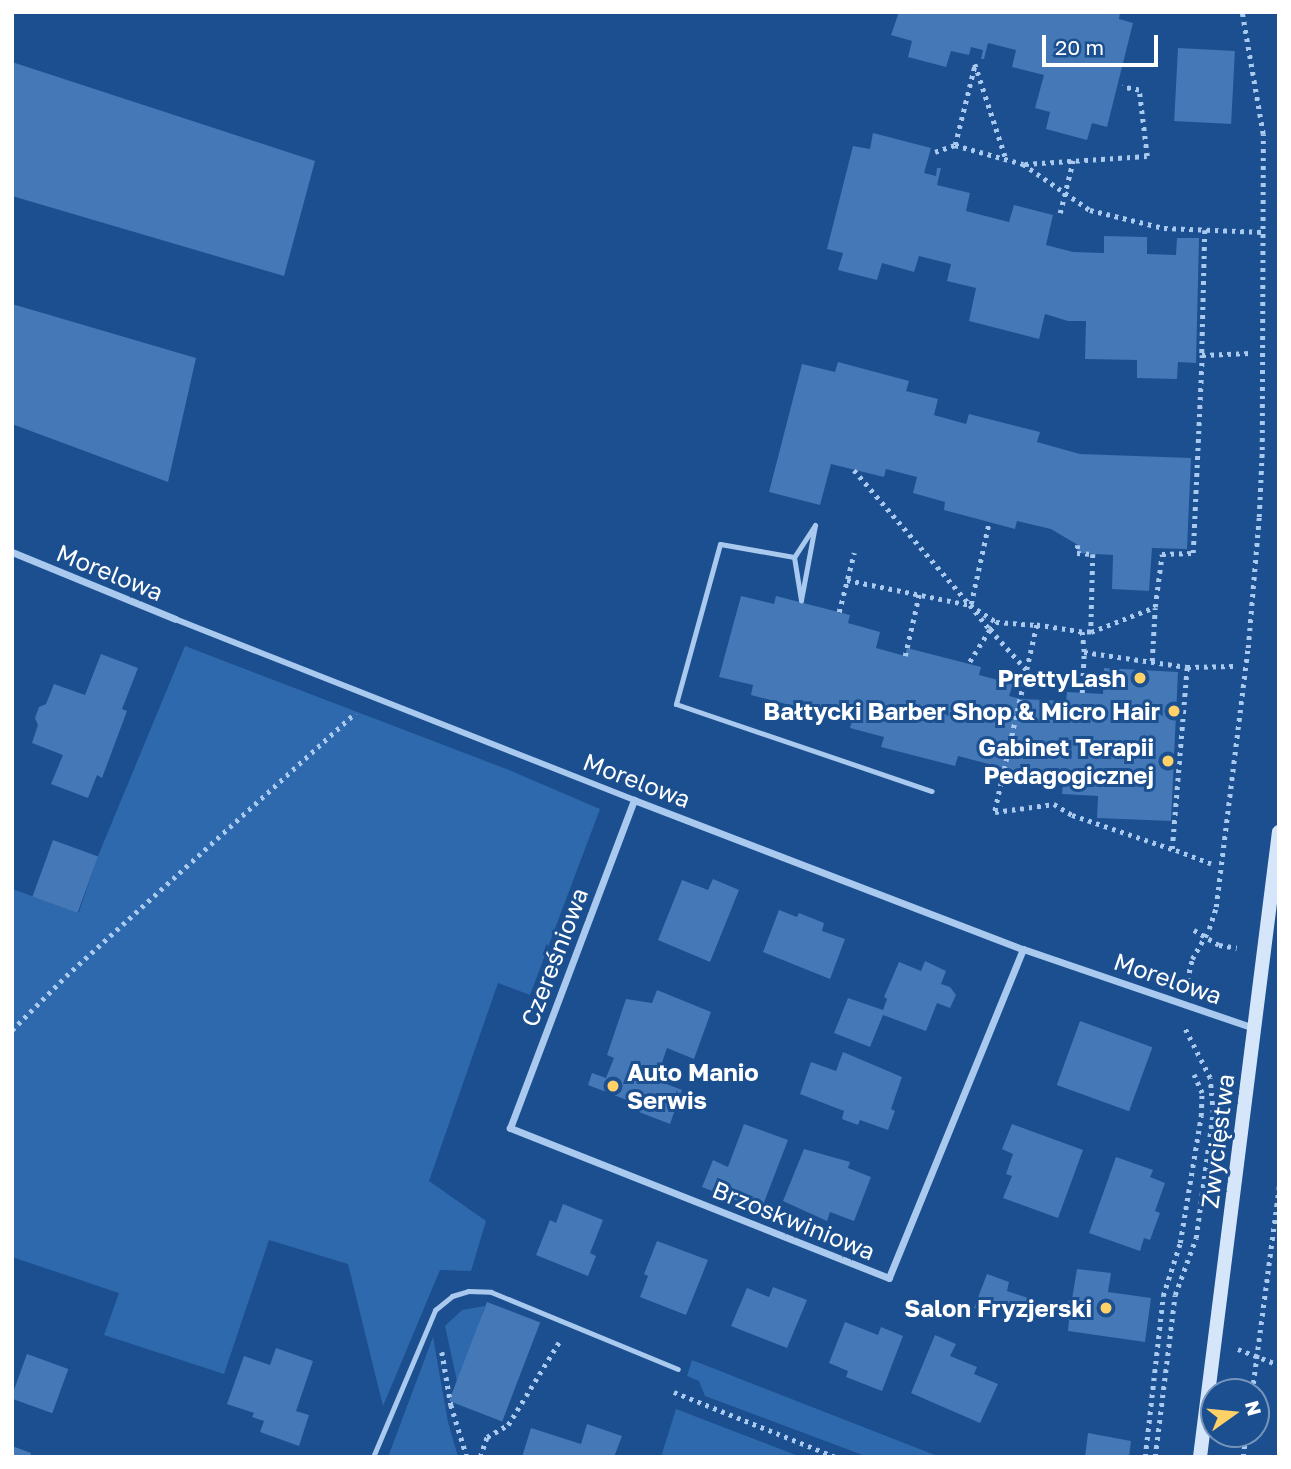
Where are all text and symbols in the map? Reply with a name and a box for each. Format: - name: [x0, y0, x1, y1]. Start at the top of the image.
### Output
- scale bar: [1046, 21, 1162, 65]
- text: 20 m: [1055, 34, 1104, 60]
- street label: Morelowa: [53, 538, 167, 606]
- place label: PrettyLash: [997, 664, 1126, 692]
- marker: PrettyLash: [1132, 670, 1148, 686]
- place label: Bałtycki Barber Shop & Micro Hair: [763, 697, 1160, 725]
- marker: Bałtycki Barber Shop & Micro Hair: [1166, 703, 1182, 719]
- place label: Gabinet Terapii Pedagogicznej: [978, 733, 1154, 789]
- street label: Morelowa: [579, 746, 695, 814]
- marker: Gabinet Terapii Pedagogicznej: [1160, 753, 1176, 769]
- street label: Czereśniowa: [514, 884, 594, 1030]
- street label: Morelowa: [1110, 946, 1226, 1010]
- place label: Auto Manio Serwis: [627, 1058, 759, 1114]
- street label: Zwycięstwa: [1194, 1072, 1240, 1210]
- marker: Auto Manio Serwis: [605, 1078, 621, 1094]
- street label: Brzoskwiniowa: [709, 1174, 879, 1266]
- place label: Salon Fryzjerski: [904, 1294, 1092, 1322]
- marker: Salon Fryzjerski: [1098, 1300, 1114, 1316]
- north arrow: [1200, 1378, 1270, 1448]
- text: N: [1241, 1398, 1267, 1418]

